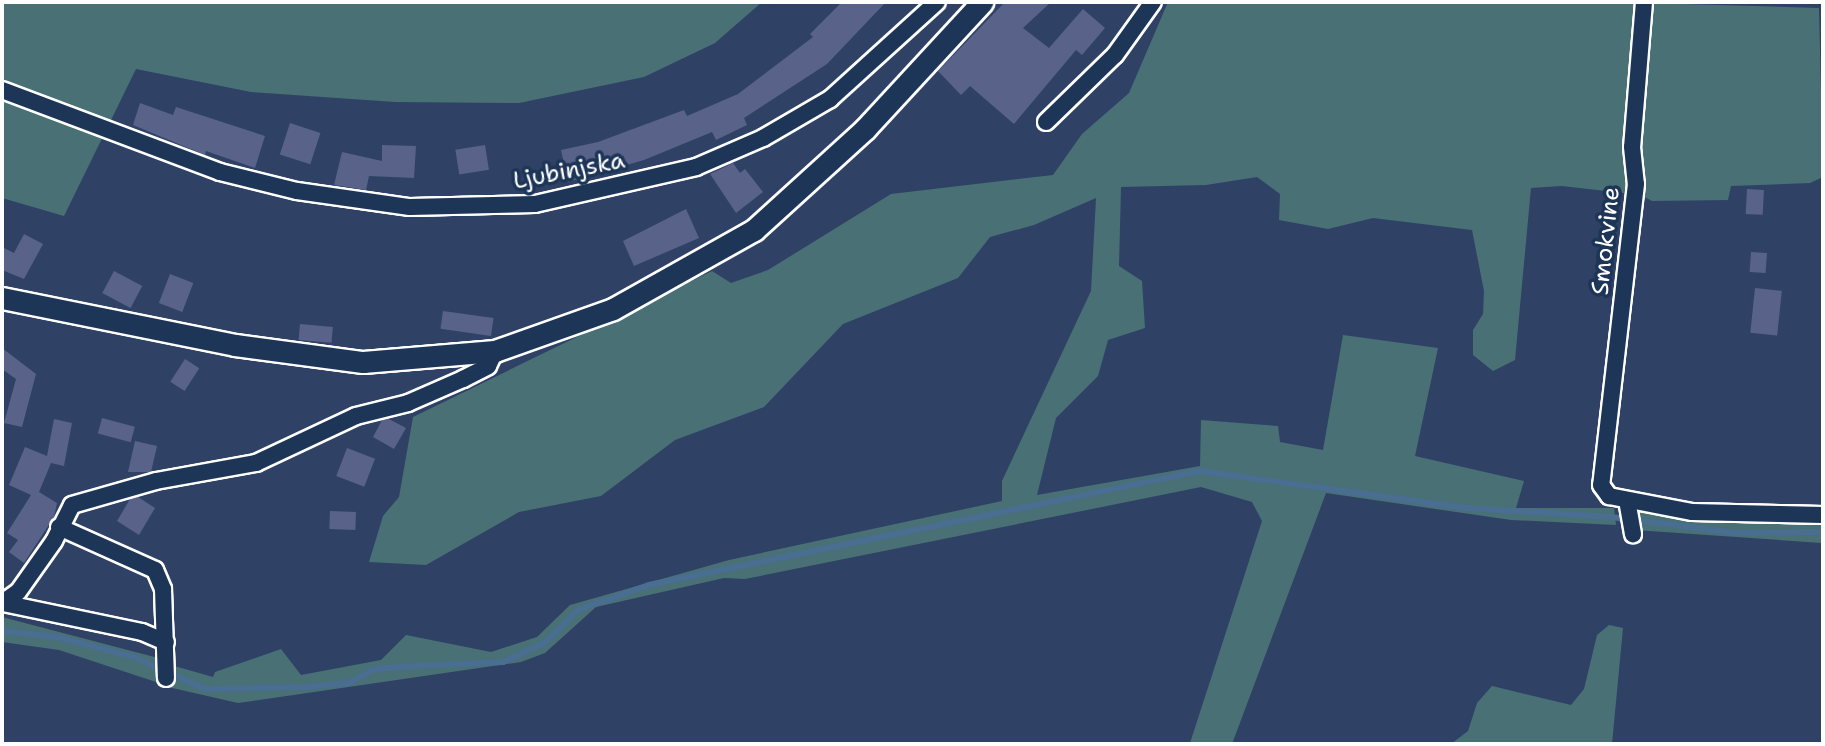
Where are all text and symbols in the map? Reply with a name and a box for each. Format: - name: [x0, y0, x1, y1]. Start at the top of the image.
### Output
- street label: Ljubinjska: [511, 146, 627, 196]
- street label: Smokvine: [1586, 185, 1626, 297]

